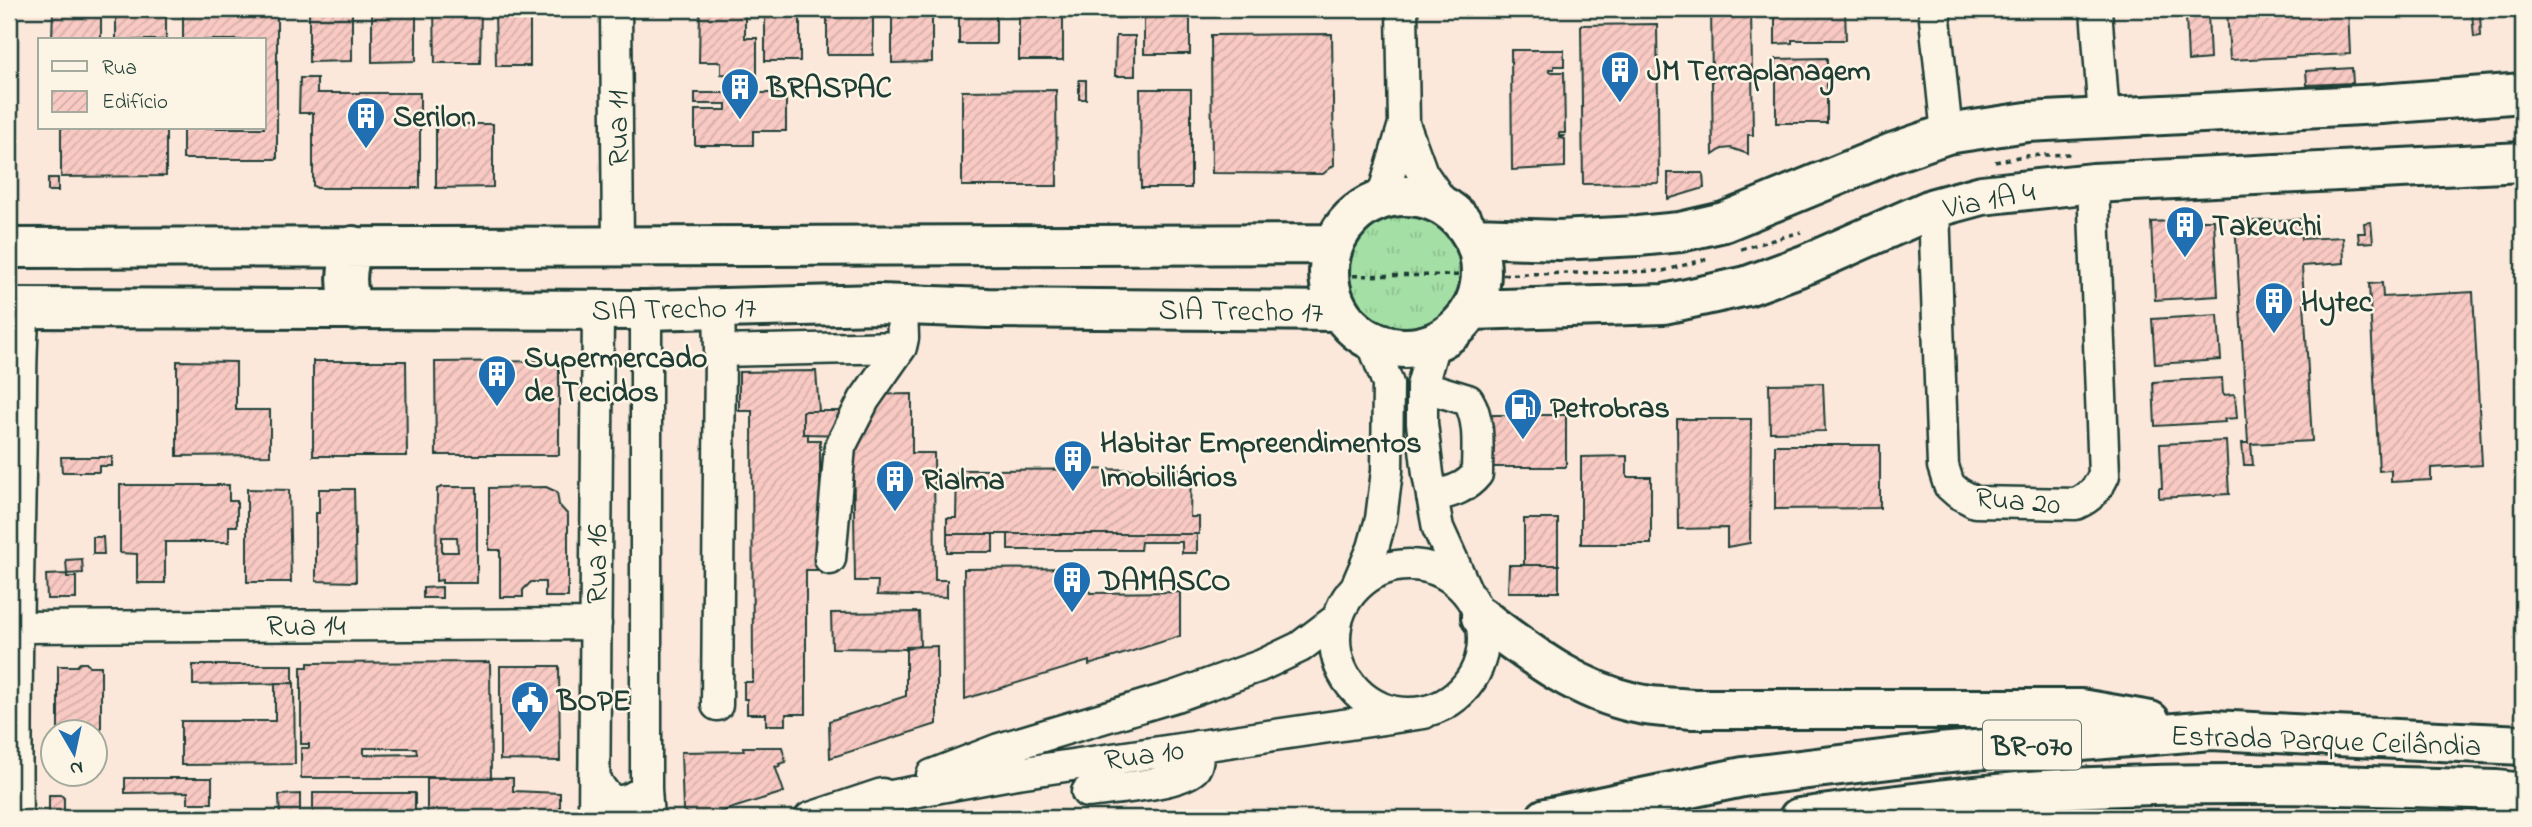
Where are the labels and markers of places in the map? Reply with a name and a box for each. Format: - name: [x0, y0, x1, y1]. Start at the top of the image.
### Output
- building icon: JM Terraplanagem: [1599, 49, 1641, 104]
- place label: JM Terraplanagem: [1647, 51, 1871, 96]
- building icon: BRASPAC: [719, 66, 761, 121]
- place label: BRASPAC: [765, 68, 892, 112]
- building icon: Serilon: [345, 95, 387, 150]
- place label: Serilon: [393, 97, 476, 141]
- building icon: Takeuchi: [2164, 204, 2206, 259]
- place label: Takeuchi: [2212, 206, 2322, 250]
- building icon: Hytec: [2253, 280, 2295, 335]
- place label: Hytec: [2301, 282, 2373, 326]
- place label: Supermercado de Tecidos: [524, 338, 707, 416]
- building icon: Supermercado de Tecidos: [476, 353, 518, 408]
- fuel station icon: Petrobras: [1502, 386, 1544, 441]
- place label: Petrobras: [1550, 388, 1670, 432]
- place label: Habitar Empreendimentos Imobiliários: [1100, 423, 1421, 501]
- building icon: Habitar Empreendimentos Imobiliários: [1052, 438, 1094, 493]
- building icon: Rialma: [874, 458, 916, 513]
- place label: Rialma: [922, 460, 1005, 504]
- building icon: DAMASCO: [1051, 559, 1093, 614]
- place label: DAMASCO: [1097, 561, 1231, 605]
- public building icon: BOPE: [509, 679, 551, 734]
- place label: BOPE: [555, 681, 631, 725]

